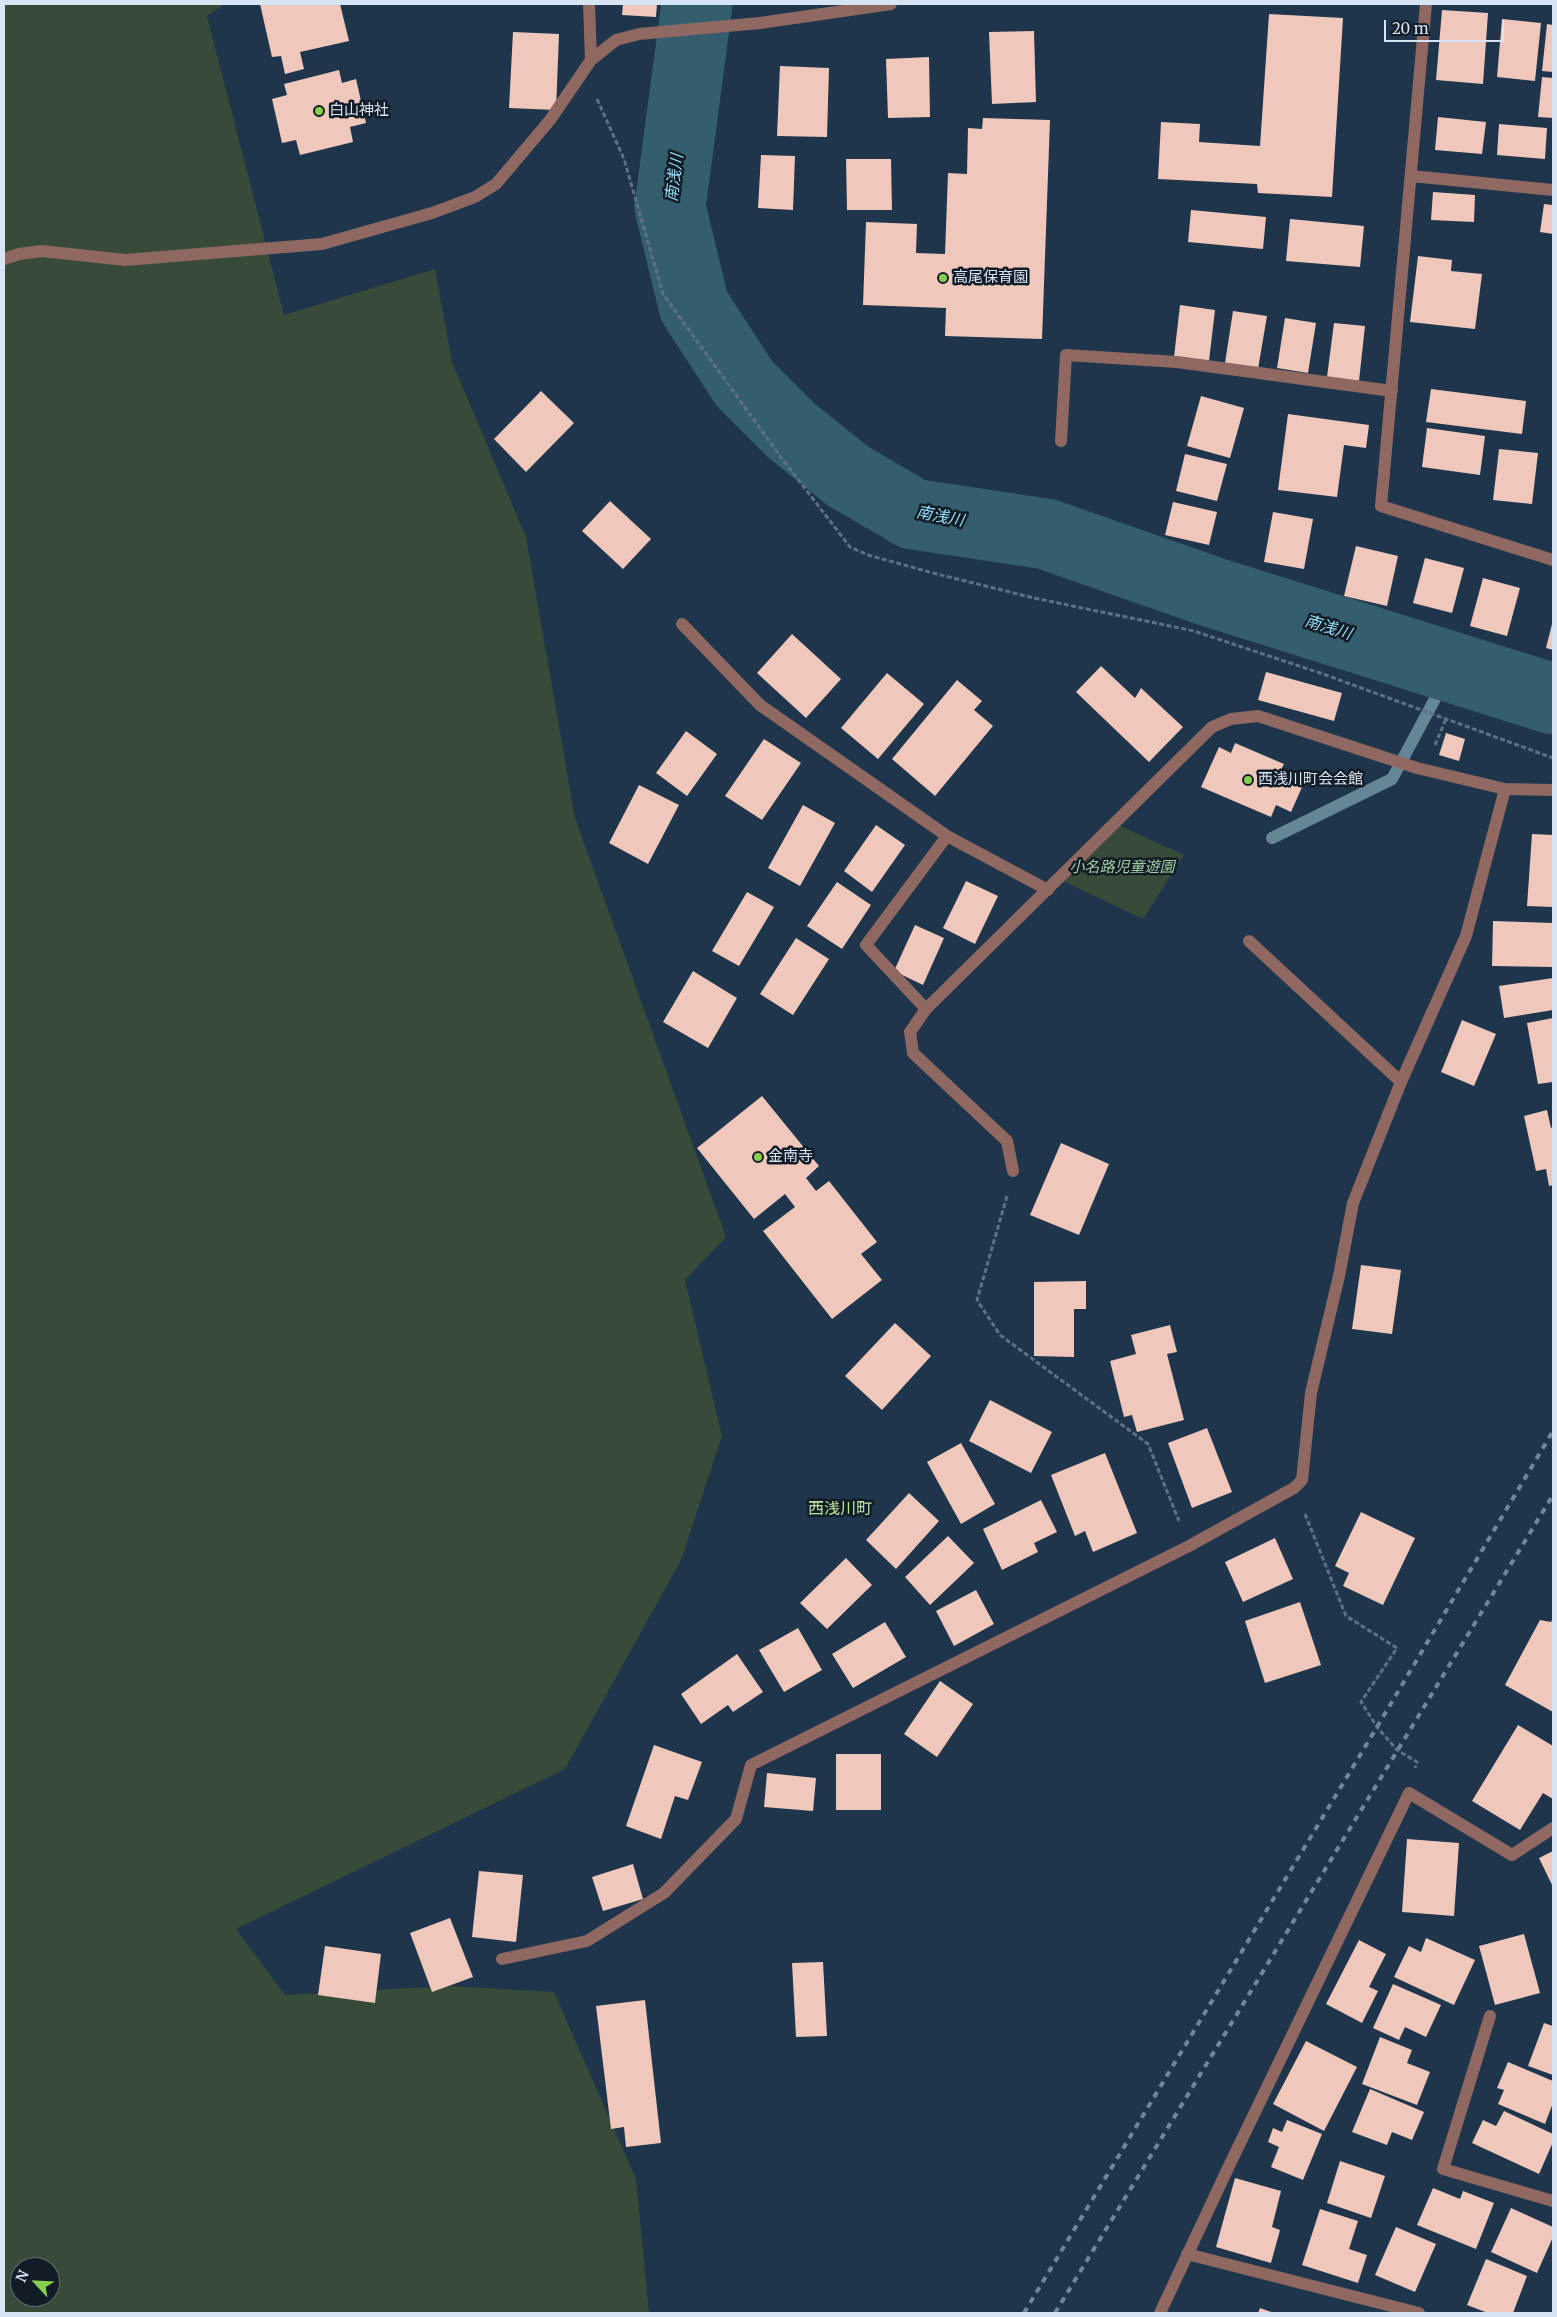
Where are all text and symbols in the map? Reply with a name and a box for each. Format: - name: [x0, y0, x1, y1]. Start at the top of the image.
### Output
- scale bar: [1387, 10, 1507, 42]
- text: 20 m: [1392, 19, 1429, 38]
- place label: 白山神社: [329, 102, 389, 120]
- marker: 白山神社: [313, 105, 325, 117]
- water label: 南浅川: [663, 153, 687, 203]
- place label: 高尾保育園: [953, 269, 1028, 287]
- marker: 高尾保育園: [937, 272, 949, 284]
- water label: 南浅川: [915, 503, 965, 531]
- water label: 南浅川: [1302, 612, 1354, 644]
- place label: 西浅川町会会館: [1258, 771, 1363, 789]
- marker: 西浅川町会会館: [1242, 774, 1254, 786]
- park label: 小名路児童遊園: [1070, 859, 1174, 877]
- place label: 金南寺: [768, 1148, 813, 1166]
- marker: 金南寺: [752, 1151, 764, 1163]
- district label: 西浅川町: [808, 1499, 872, 1519]
- north arrow: [10, 2257, 60, 2307]
- text: N: [12, 2267, 33, 2285]

